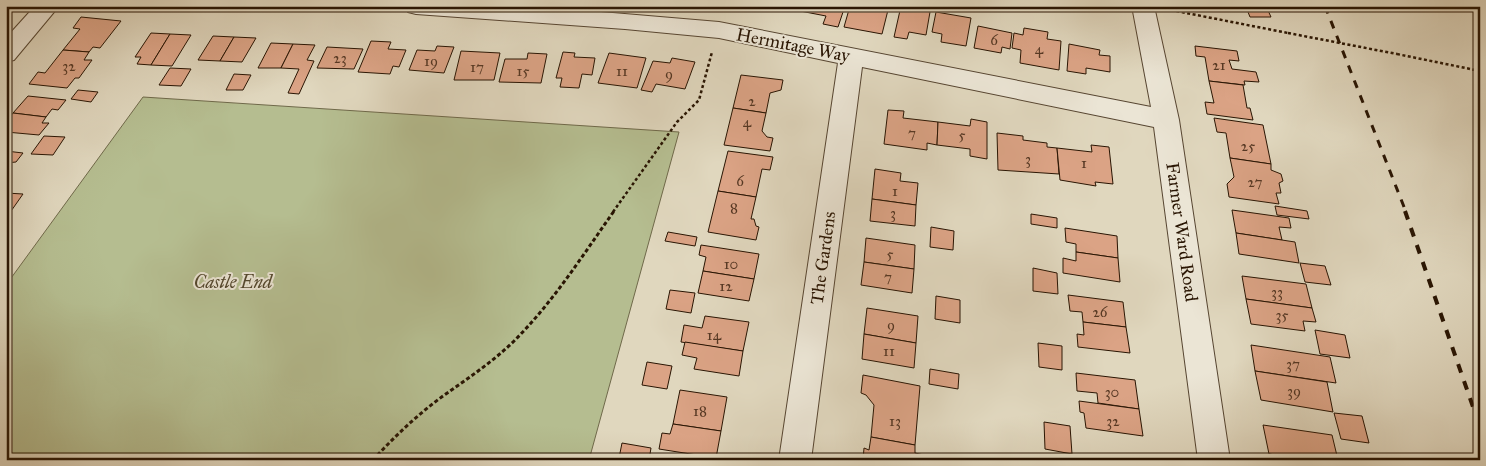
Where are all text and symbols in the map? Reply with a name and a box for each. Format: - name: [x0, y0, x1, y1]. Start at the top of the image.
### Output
- street label: Hermitage Way: [734, 23, 852, 68]
- house number: 6: [990, 31, 999, 49]
- house number: 4: [1035, 40, 1044, 58]
- house number: 23: [333, 49, 347, 67]
- house number: 19: [424, 52, 438, 70]
- house number: 21: [1212, 56, 1226, 74]
- house number: 32: [62, 57, 76, 75]
- house number: 17: [470, 58, 484, 76]
- house number: 15: [517, 62, 529, 80]
- house number: 11: [616, 62, 628, 80]
- house number: 9: [665, 65, 673, 83]
- house number: 2: [748, 92, 756, 110]
- house number: 4: [743, 113, 752, 131]
- house number: 7: [908, 124, 916, 142]
- house number: 5: [959, 126, 966, 144]
- house number: 25: [1241, 137, 1255, 155]
- house number: 3: [1025, 150, 1031, 168]
- house number: 1: [1081, 154, 1087, 172]
- street label: Farmer Ward Road: [1161, 161, 1203, 303]
- house number: 6: [736, 172, 745, 190]
- house number: 27: [1248, 173, 1263, 191]
- house number: 1: [892, 182, 898, 200]
- house number: 8: [730, 199, 738, 217]
- house number: 3: [890, 204, 896, 222]
- street label: The Gardens: [806, 210, 840, 306]
- house number: 5: [887, 245, 894, 263]
- house number: 10: [724, 255, 738, 273]
- house number: 7: [884, 268, 892, 286]
- park label: Castle End: [194, 271, 274, 293]
- house number: 12: [719, 277, 733, 295]
- house number: 33: [1271, 283, 1283, 301]
- house number: 26: [1092, 303, 1109, 321]
- house number: 35: [1276, 306, 1289, 324]
- house number: 9: [887, 316, 895, 334]
- house number: 14: [707, 326, 722, 344]
- house number: 11: [883, 342, 895, 360]
- house number: 37: [1286, 355, 1300, 373]
- house number: 39: [1287, 382, 1301, 400]
- house number: 30: [1105, 383, 1119, 401]
- house number: 18: [693, 402, 707, 420]
- house number: 13: [889, 412, 901, 430]
- house number: 32: [1106, 412, 1120, 430]

